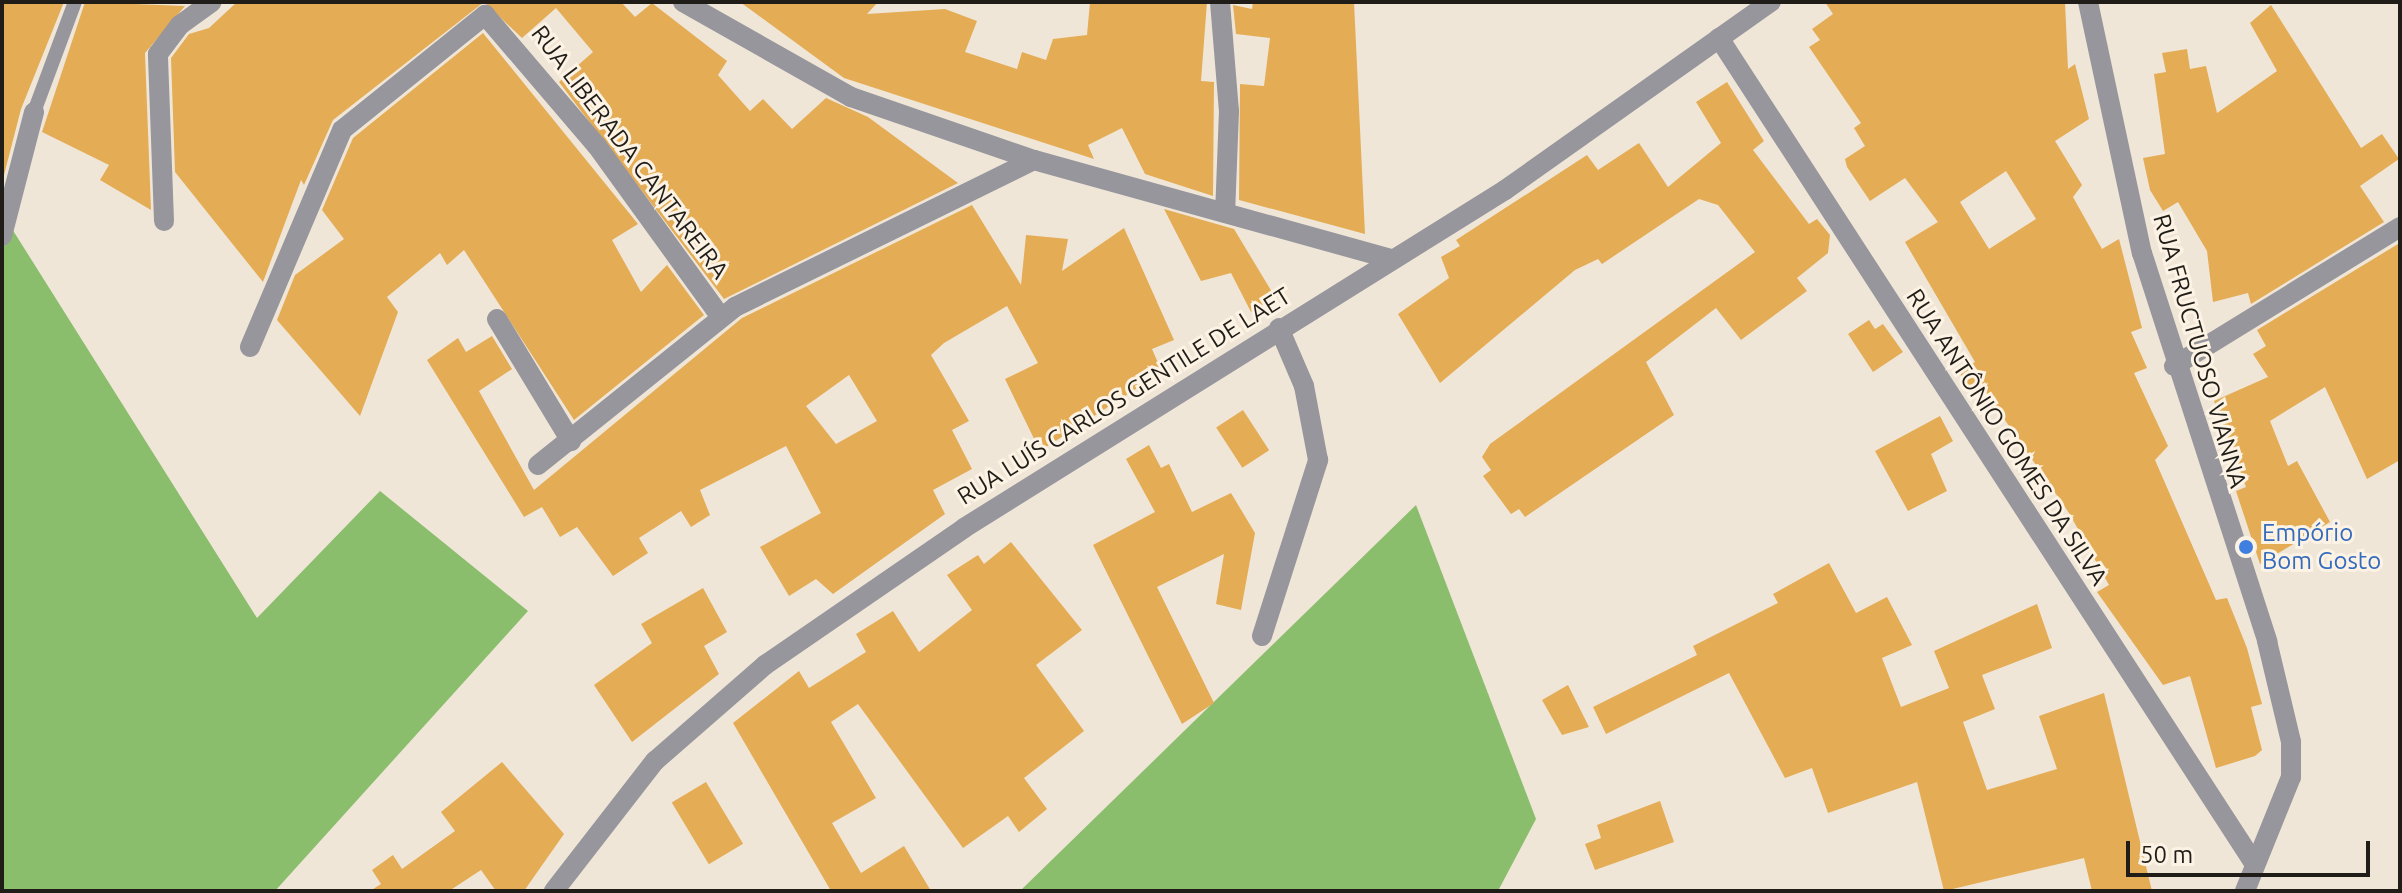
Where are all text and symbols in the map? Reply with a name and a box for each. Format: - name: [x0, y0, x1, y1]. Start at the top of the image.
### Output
- street label: RUA LIBERADA CANTAREIRA: [525, 20, 735, 284]
- street label: RUA FRUCTUOSO VIANNA: [2147, 211, 2253, 491]
- street label: RUA LUÍS CARLOS GENTILE DE LAET: [952, 281, 1296, 511]
- street label: RUA ANTÔNIO GOMES DA SILVA: [1900, 284, 2114, 590]
- place label: Empório Bom Gosto: [2262, 519, 2381, 575]
- marker: Empório Bom Gosto: [2237, 538, 2255, 556]
- scale bar: [2130, 825, 2374, 875]
- text: 50 m: [2140, 841, 2193, 868]

